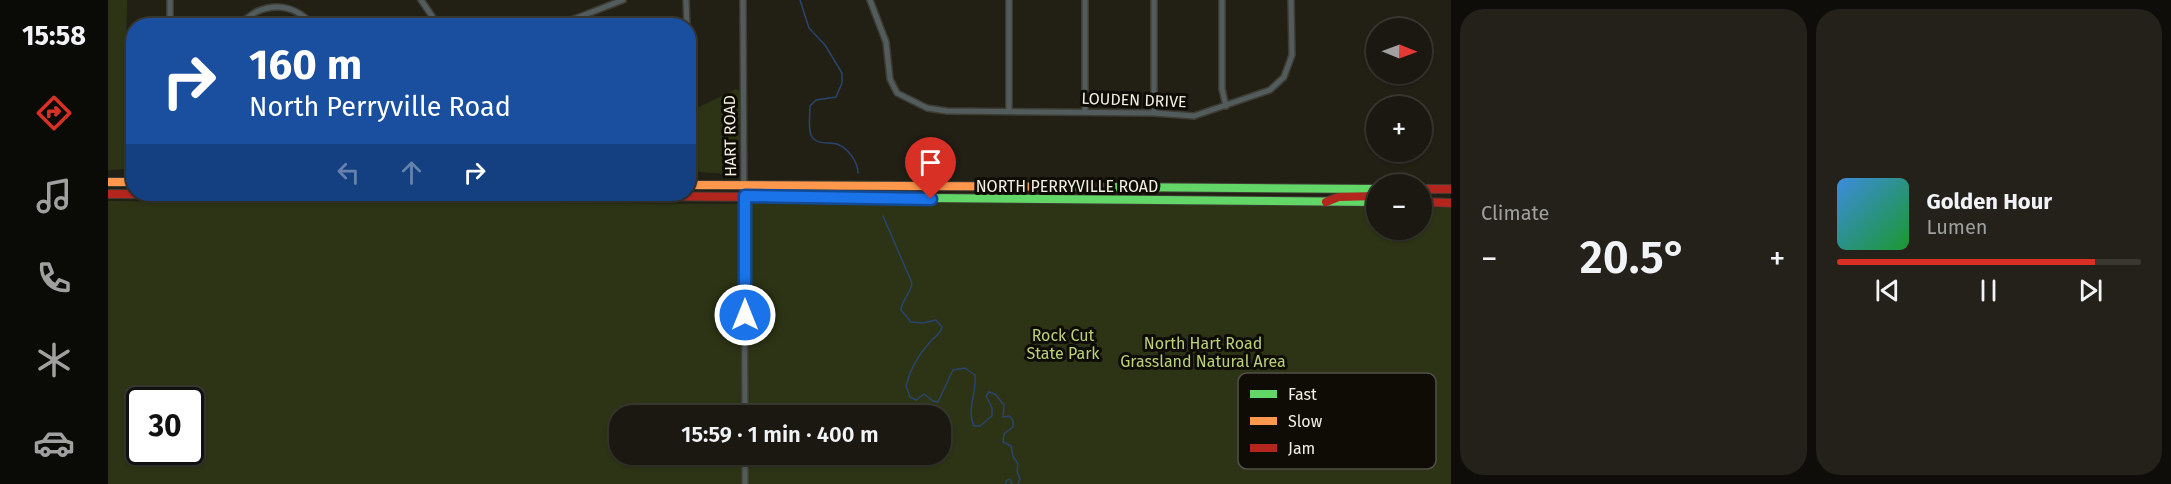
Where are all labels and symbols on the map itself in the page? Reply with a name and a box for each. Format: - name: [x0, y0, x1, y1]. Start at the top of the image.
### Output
- north arrow: [1366, 18, 1432, 84]
- street label: LOUDEN DRIVE: [1081, 89, 1187, 111]
- street label: HART ROAD: [720, 95, 740, 177]
- pin: [905, 137, 956, 199]
- street label: NORTH PERRYVILLE ROAD: [976, 177, 1158, 196]
- position arrow: [713, 283, 777, 347]
- park label: Rock Cut State Park: [1026, 326, 1100, 363]
- park label: North Hart Road Grassland Natural Area: [1120, 334, 1286, 371]
- legend: [1238, 373, 1436, 469]
- text: Fast: [1288, 385, 1317, 404]
- speed limit sign: 30: [126, 387, 204, 465]
- text: Slow: [1288, 412, 1323, 431]
- text: Jam: [1288, 439, 1315, 458]

